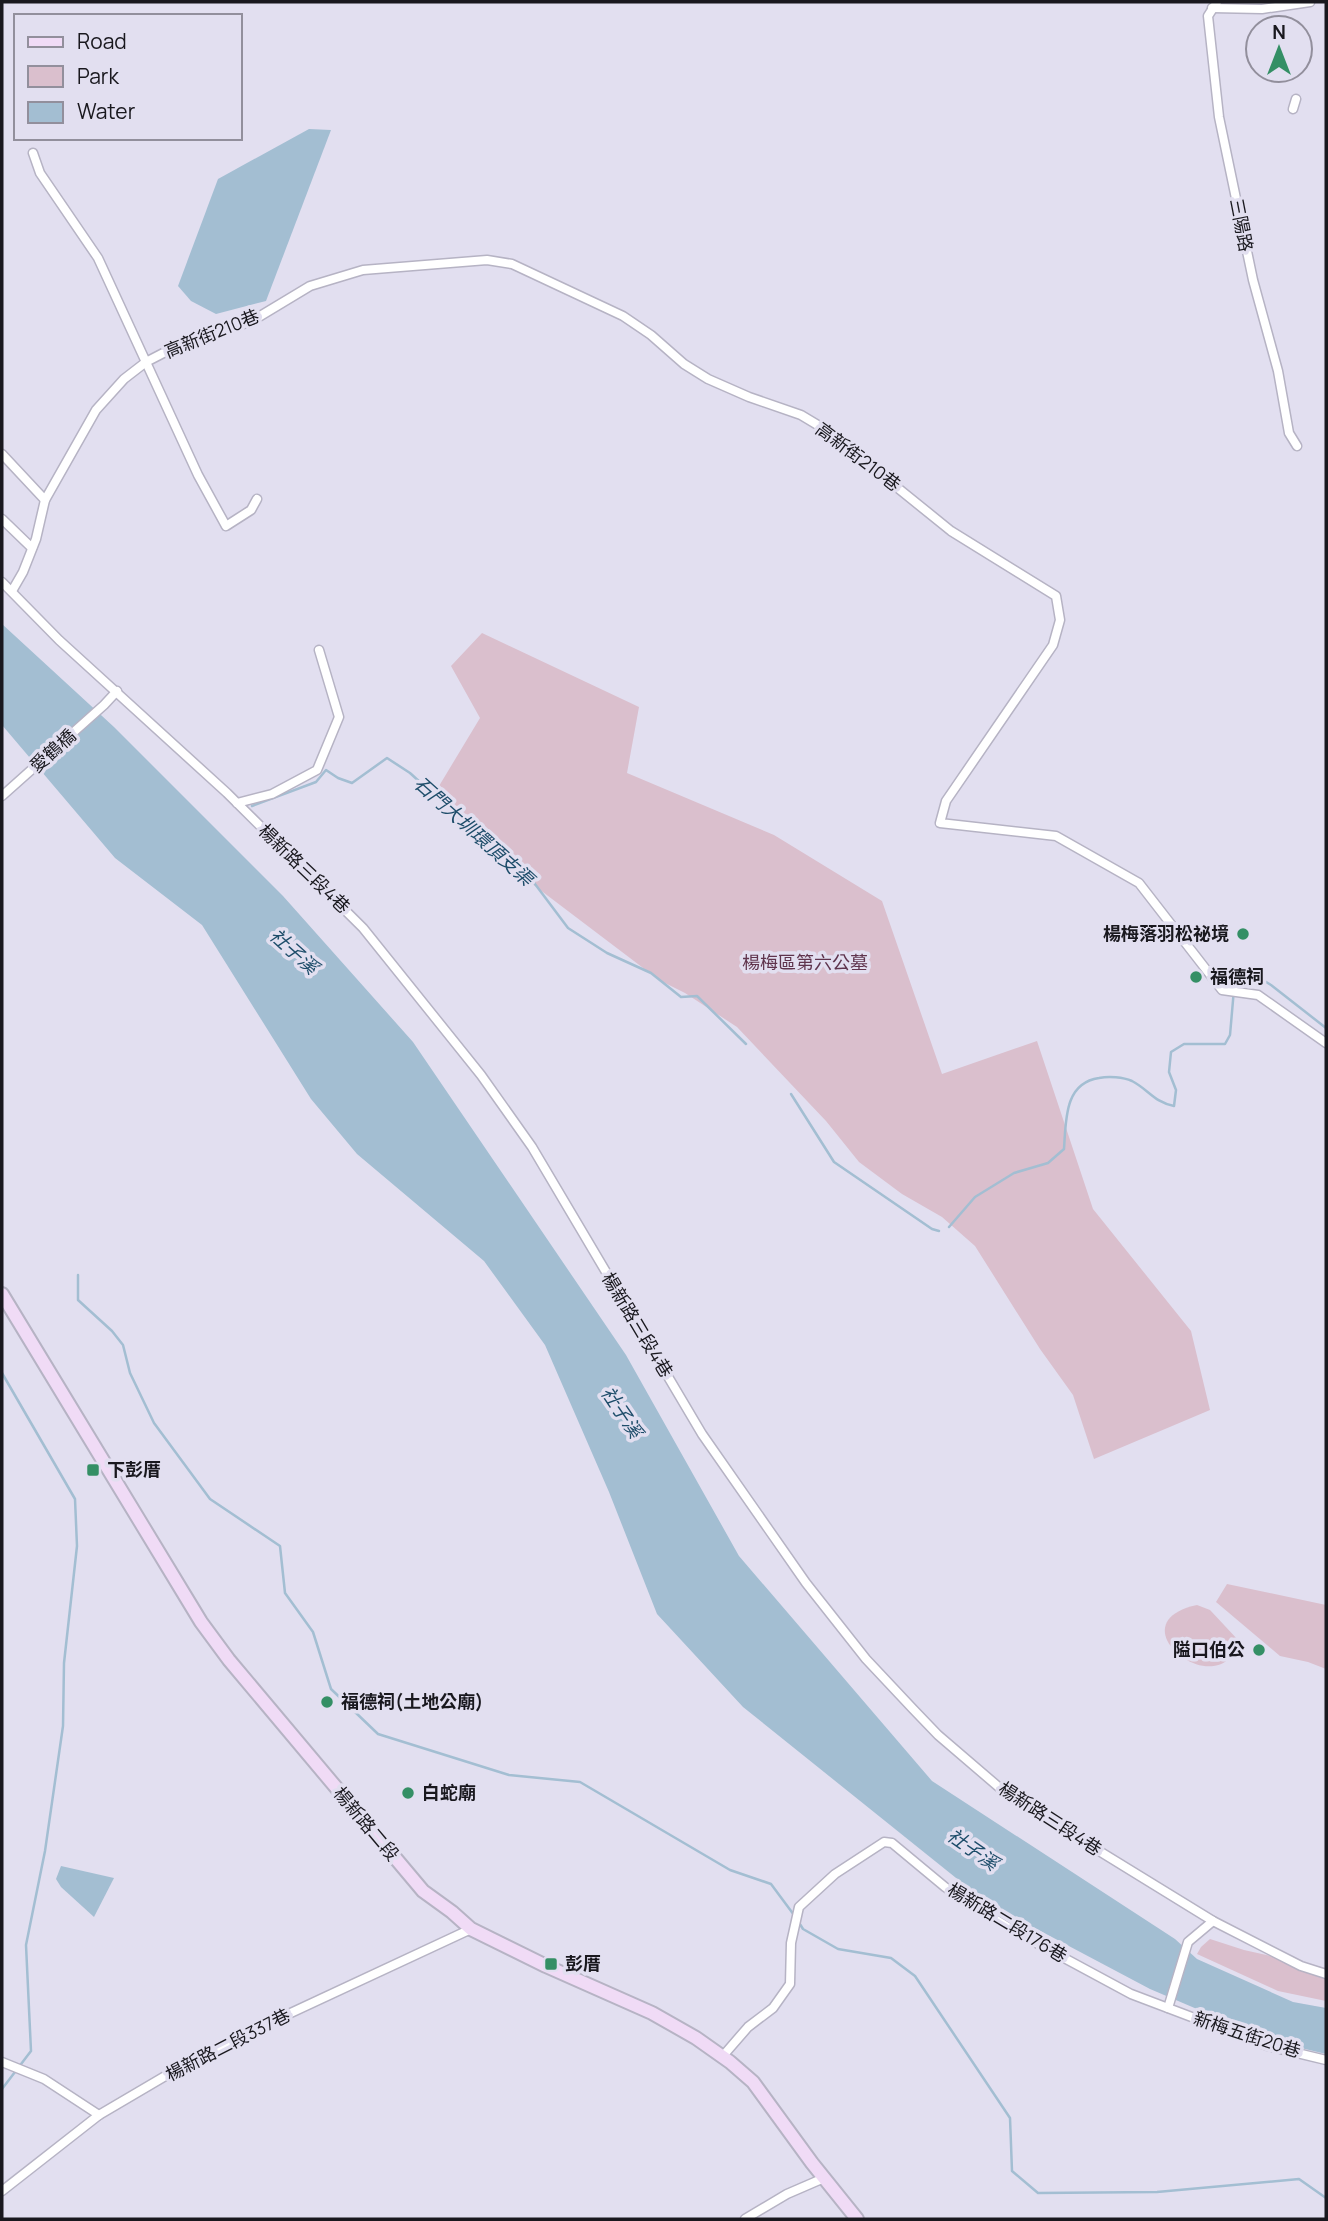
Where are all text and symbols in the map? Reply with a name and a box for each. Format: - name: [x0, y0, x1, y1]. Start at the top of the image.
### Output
- legend: [14, 14, 242, 140]
- north arrow: [1244, 14, 1314, 84]
- text: N: [1272, 19, 1286, 45]
- text: Road: [77, 27, 127, 55]
- text: Park: [77, 62, 119, 90]
- text: Water: [77, 97, 136, 125]
- street label: 三陽路: [1225, 196, 1259, 254]
- street label: 高新街210巷: [161, 303, 263, 363]
- street label: 高新街210巷: [811, 416, 906, 496]
- street label: 愛鶴橋: [24, 723, 80, 777]
- water label: 石門大圳環頂支渠: [409, 770, 541, 894]
- street label: 楊新路三段4巷: [254, 818, 356, 918]
- place label: 楊梅落羽松祕境: [1103, 921, 1229, 945]
- water label: 社子溪: [264, 922, 326, 982]
- marker: 楊梅落羽松祕境: [1235, 926, 1251, 942]
- park label: 楊梅區第六公墓: [742, 950, 868, 974]
- place label: 福德祠: [1210, 964, 1264, 988]
- marker: 福德祠: [1188, 969, 1204, 985]
- street label: 楊新路三段4巷: [597, 1267, 679, 1382]
- water label: 社子溪: [595, 1381, 650, 1445]
- place label: 下彭厝: [107, 1457, 161, 1481]
- marker: 下彭厝: [85, 1462, 101, 1478]
- place label: 隘口伯公: [1173, 1637, 1245, 1661]
- marker: 隘口伯公: [1251, 1642, 1267, 1658]
- place label: 福德祠(土地公廟): [341, 1689, 483, 1713]
- marker: 福德祠(土地公廟): [319, 1694, 335, 1710]
- street label: 楊新路三段4巷: [994, 1776, 1107, 1861]
- place label: 白蛇廟: [422, 1780, 476, 1804]
- street label: 楊新路二段: [329, 1781, 405, 1866]
- marker: 白蛇廟: [400, 1785, 416, 1801]
- water label: 社子溪: [942, 1822, 1006, 1878]
- street label: 楊新路二段176巷: [943, 1877, 1072, 1967]
- place label: 彭厝: [565, 1951, 601, 1975]
- marker: 彭厝: [543, 1956, 559, 1972]
- street label: 楊新路二段337巷: [161, 2002, 294, 2086]
- street label: 新梅五街20巷: [1191, 2005, 1304, 2063]

